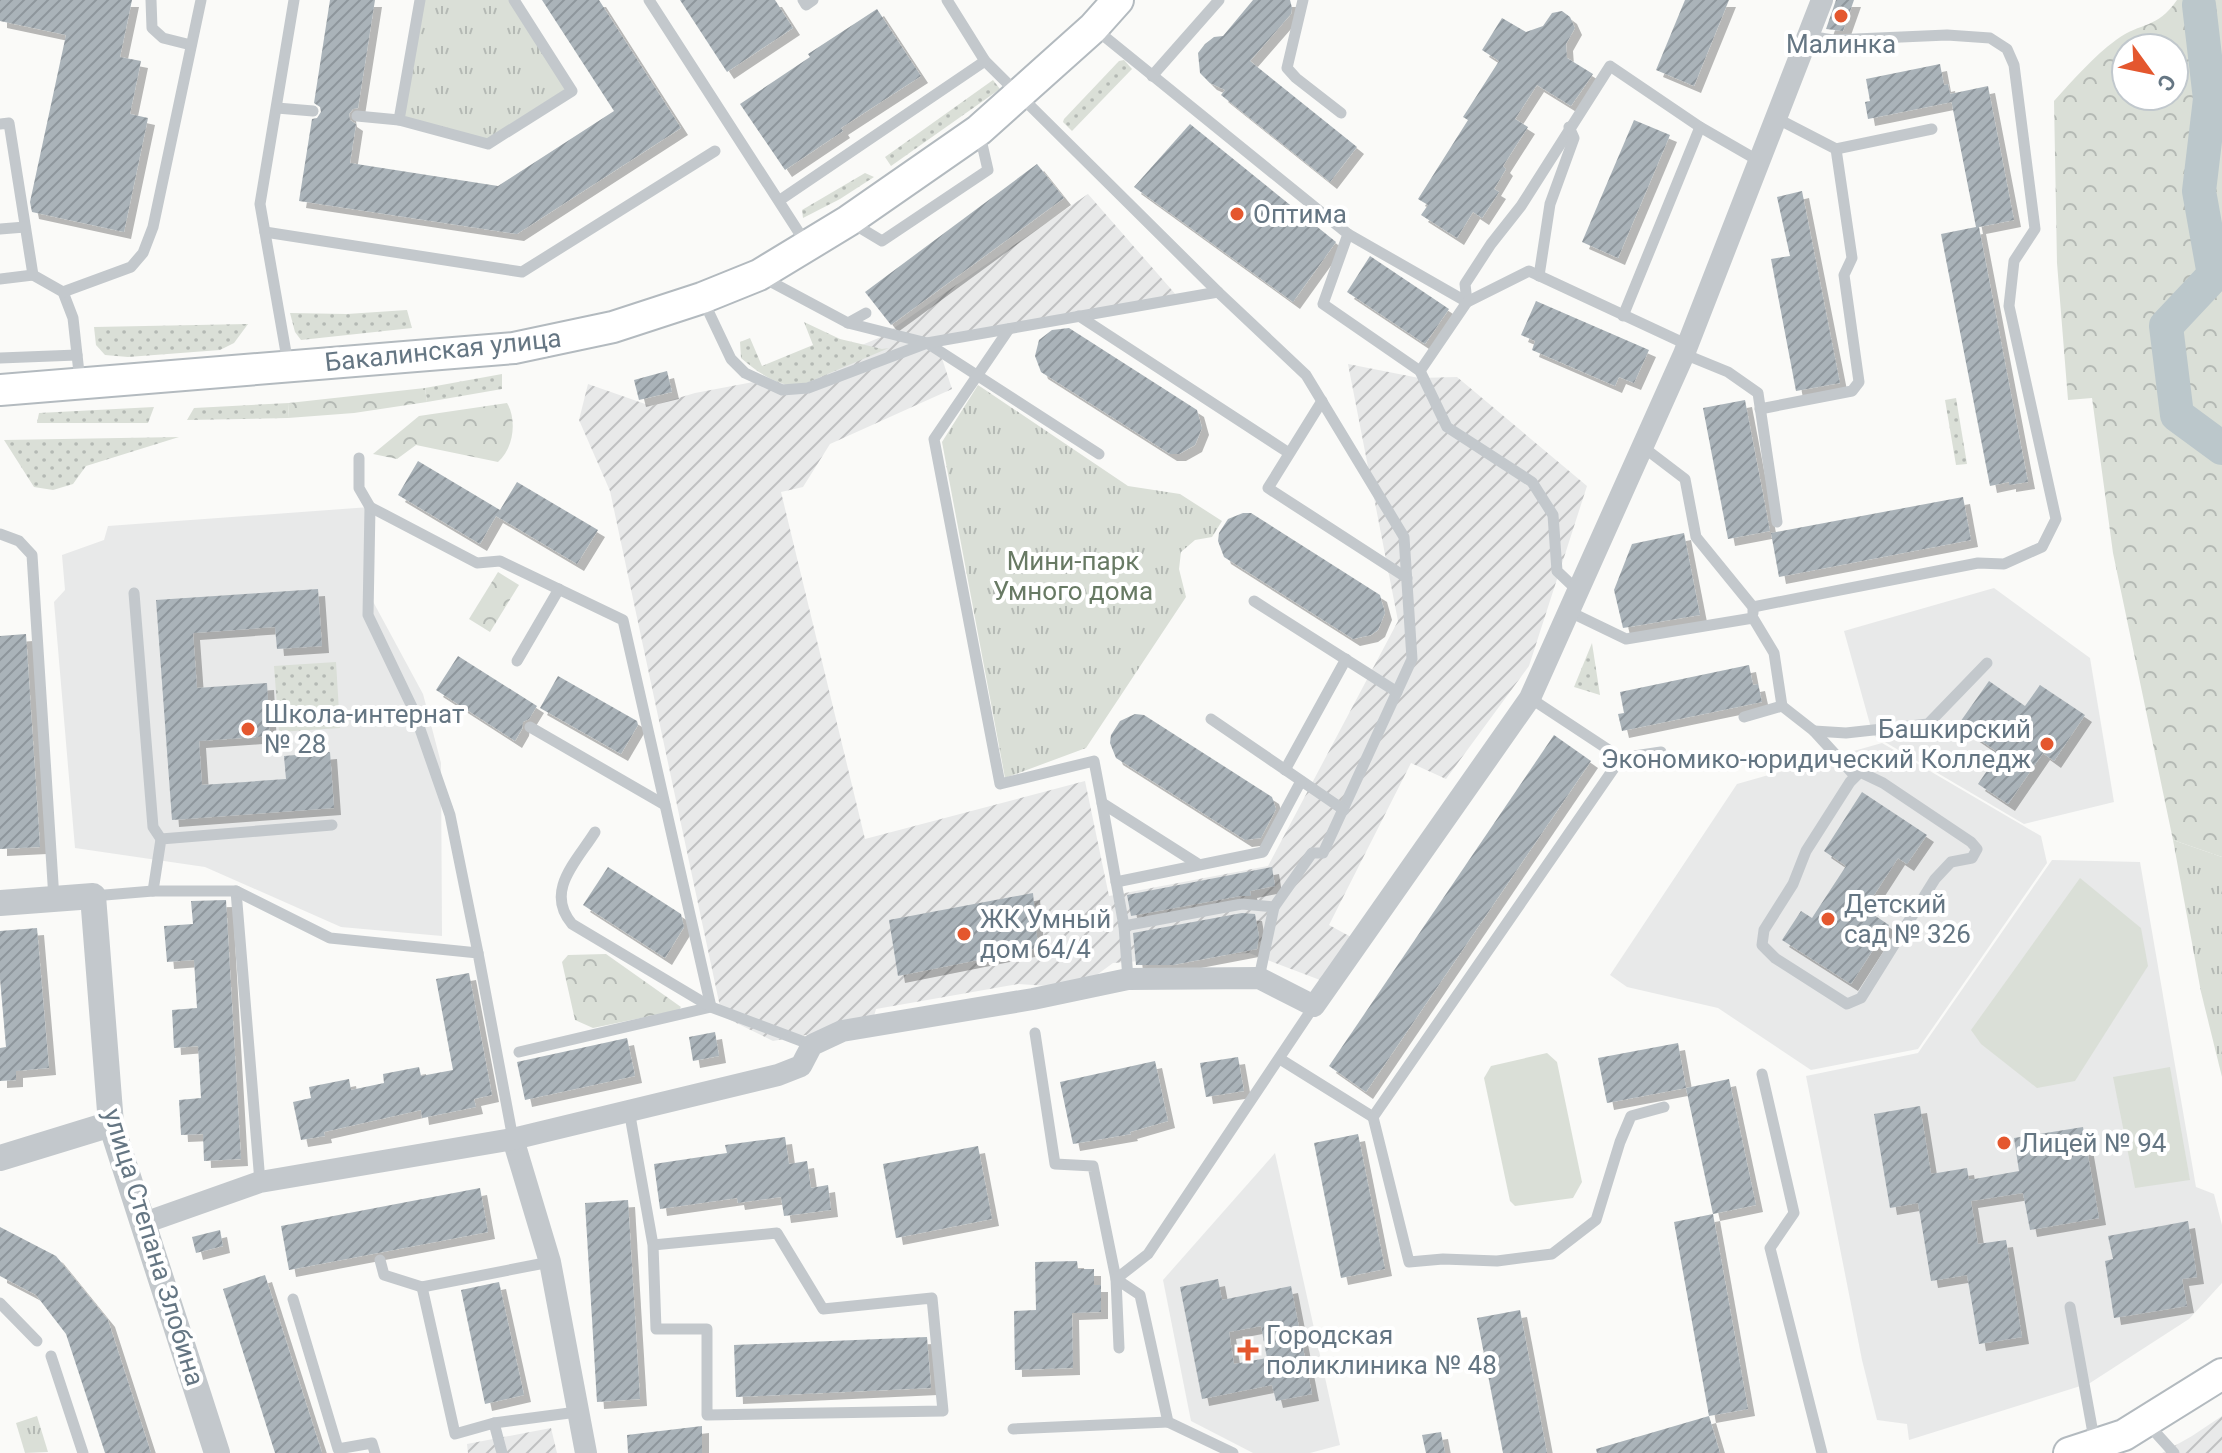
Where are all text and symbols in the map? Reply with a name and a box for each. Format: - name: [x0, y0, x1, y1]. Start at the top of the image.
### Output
- marker: Малинка: [1832, 7, 1850, 25]
- place label: Малинка: [1786, 29, 1896, 59]
- north arrow: [2110, 32, 2190, 112]
- text: С: [2152, 70, 2181, 95]
- place label: Оптима: [1253, 199, 1347, 229]
- marker: Оптима: [1228, 205, 1246, 223]
- street label: Бакалинская улица: [323, 323, 563, 377]
- park label: Мини-парк Умного дома: [993, 546, 1153, 606]
- place label: Школа-интернат № 28: [264, 699, 465, 759]
- place label: Башкирский Экономико-юридический Колледж: [1601, 714, 2031, 774]
- marker: Школа-интернат № 28: [239, 720, 257, 738]
- marker: Башкирский Экономико-юридический Колледж: [2038, 735, 2056, 753]
- place label: Детский сад № 326: [1844, 889, 1971, 949]
- place label: ЖК Умный дом 64/4: [980, 904, 1111, 964]
- marker: Детский сад № 326: [1819, 910, 1837, 928]
- marker: ЖК Умный дом 64/4: [955, 925, 973, 943]
- street label: улица Степана Злобина: [97, 1105, 211, 1389]
- place label: Лицей № 94: [2020, 1128, 2167, 1158]
- marker: Лицей № 94: [1995, 1134, 2013, 1152]
- place label: Городская поликлиника № 48: [1266, 1320, 1497, 1380]
- marker: Городская поликлиника № 48: [1237, 1339, 1259, 1361]

